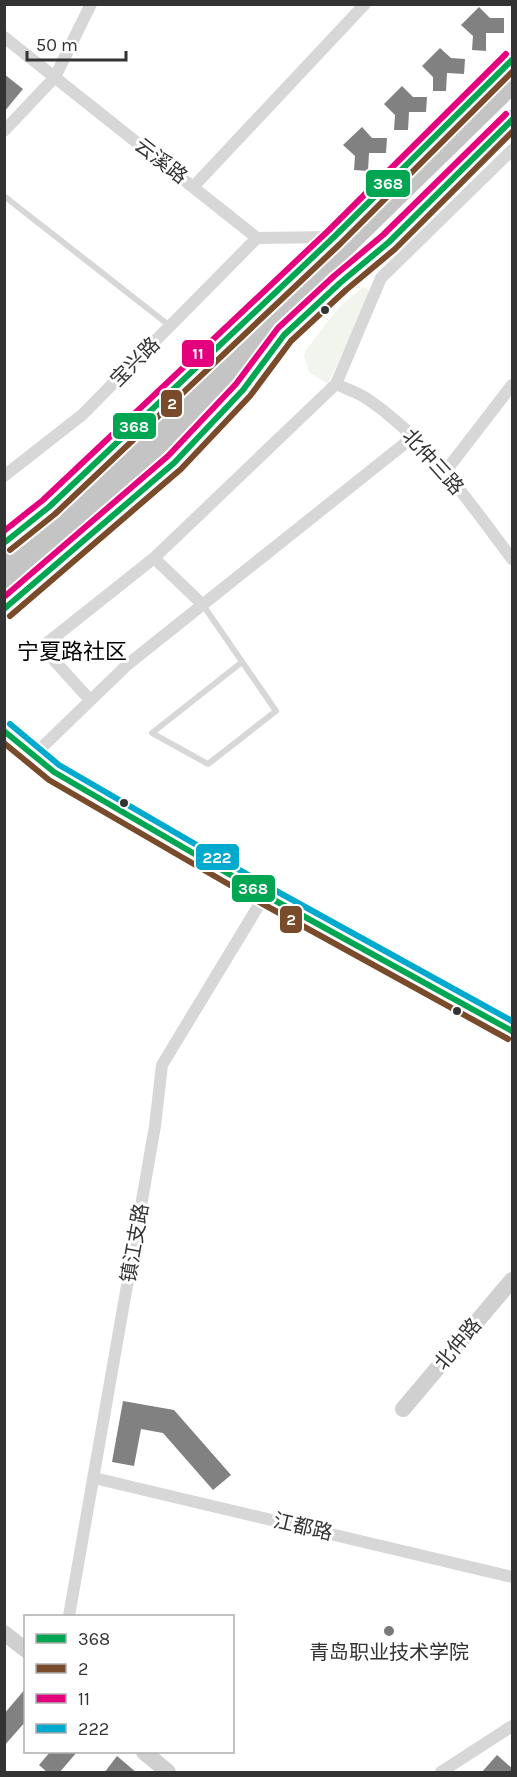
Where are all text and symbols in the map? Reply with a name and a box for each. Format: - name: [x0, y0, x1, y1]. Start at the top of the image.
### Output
- scale bar: [27, 24, 126, 62]
- text: 50 m: [36, 34, 78, 56]
- street label: 云溪路: [130, 133, 192, 189]
- line badge: 368: [365, 169, 411, 198]
- text: 368: [373, 174, 403, 193]
- unlabelled marker: [319, 304, 331, 316]
- street label: 宝兴路: [106, 333, 164, 391]
- line badge: 11: [181, 339, 215, 368]
- text: 11: [192, 344, 204, 363]
- line badge: 2: [160, 389, 183, 418]
- text: 2: [167, 394, 177, 413]
- line badge: 368: [112, 412, 157, 440]
- text: 368: [119, 417, 149, 436]
- street label: 北仲三路: [398, 425, 468, 499]
- district label: 宁夏路社区: [17, 639, 127, 665]
- unlabelled marker: [118, 797, 130, 809]
- line badge: 222: [195, 843, 240, 871]
- text: 222: [202, 848, 232, 867]
- line badge: 368: [231, 874, 276, 903]
- text: 368: [238, 879, 268, 898]
- line badge: 2: [279, 905, 303, 934]
- text: 2: [286, 910, 296, 929]
- unlabelled marker: [451, 1005, 463, 1017]
- street label: 镇江支路: [117, 1202, 153, 1284]
- street label: 北仲路: [430, 1314, 486, 1374]
- street label: 江都路: [271, 1509, 335, 1545]
- legend: [24, 1615, 234, 1753]
- marker: 青岛职业技术学院: [382, 1624, 396, 1638]
- text: 368: [78, 1628, 110, 1650]
- place label: 青岛职业技术学院: [309, 1641, 469, 1664]
- text: 2: [78, 1658, 88, 1680]
- text: 11: [78, 1688, 90, 1710]
- text: 222: [78, 1718, 109, 1740]

